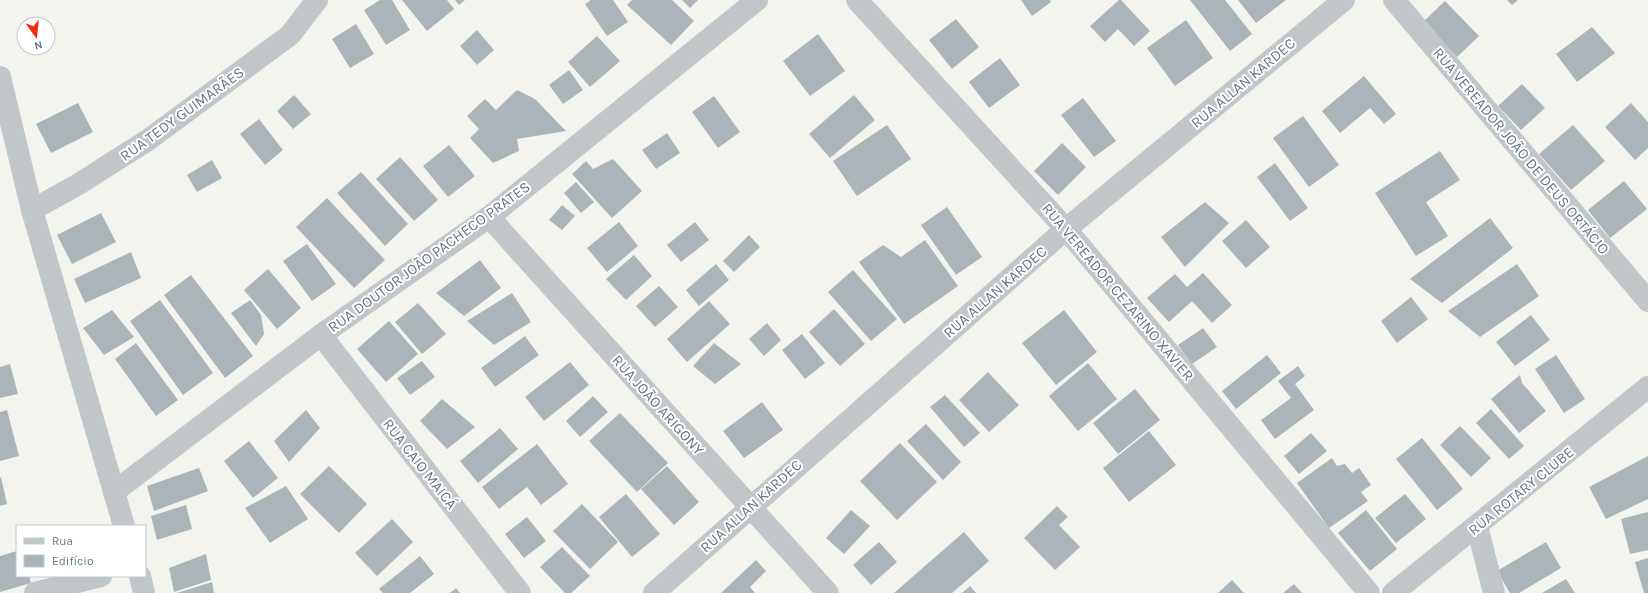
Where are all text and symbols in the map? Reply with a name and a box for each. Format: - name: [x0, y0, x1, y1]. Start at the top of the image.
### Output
- north arrow: [16, 16, 56, 56]
- street label: RUA ALLAN KARDEC: [1187, 34, 1299, 132]
- text: N: [33, 38, 44, 52]
- street label: RUA VEREADOR JOÃO DE DEUS ORTÁCIO: [1429, 44, 1613, 258]
- street label: RUA TEDY GUIMARÃES: [117, 63, 247, 165]
- street label: RUA DOUTOR JOÃO PACHECO PRATES: [325, 178, 533, 336]
- street label: RUA VEREADOR CEZARINO XAVIER: [1038, 199, 1198, 385]
- street label: RUA ALLAN KARDEC: [940, 242, 1050, 342]
- street label: RUA JOÃO ARIGONY: [608, 351, 708, 459]
- street label: RUA CAIO MAICÁ: [379, 415, 461, 513]
- street label: RUA ROTARY CLUBE: [1465, 443, 1577, 539]
- street label: RUA ALLAN KARDEC: [696, 456, 806, 556]
- legend: [16, 525, 146, 577]
- text: Rua: [52, 534, 73, 548]
- text: Edifício: [52, 554, 93, 568]

